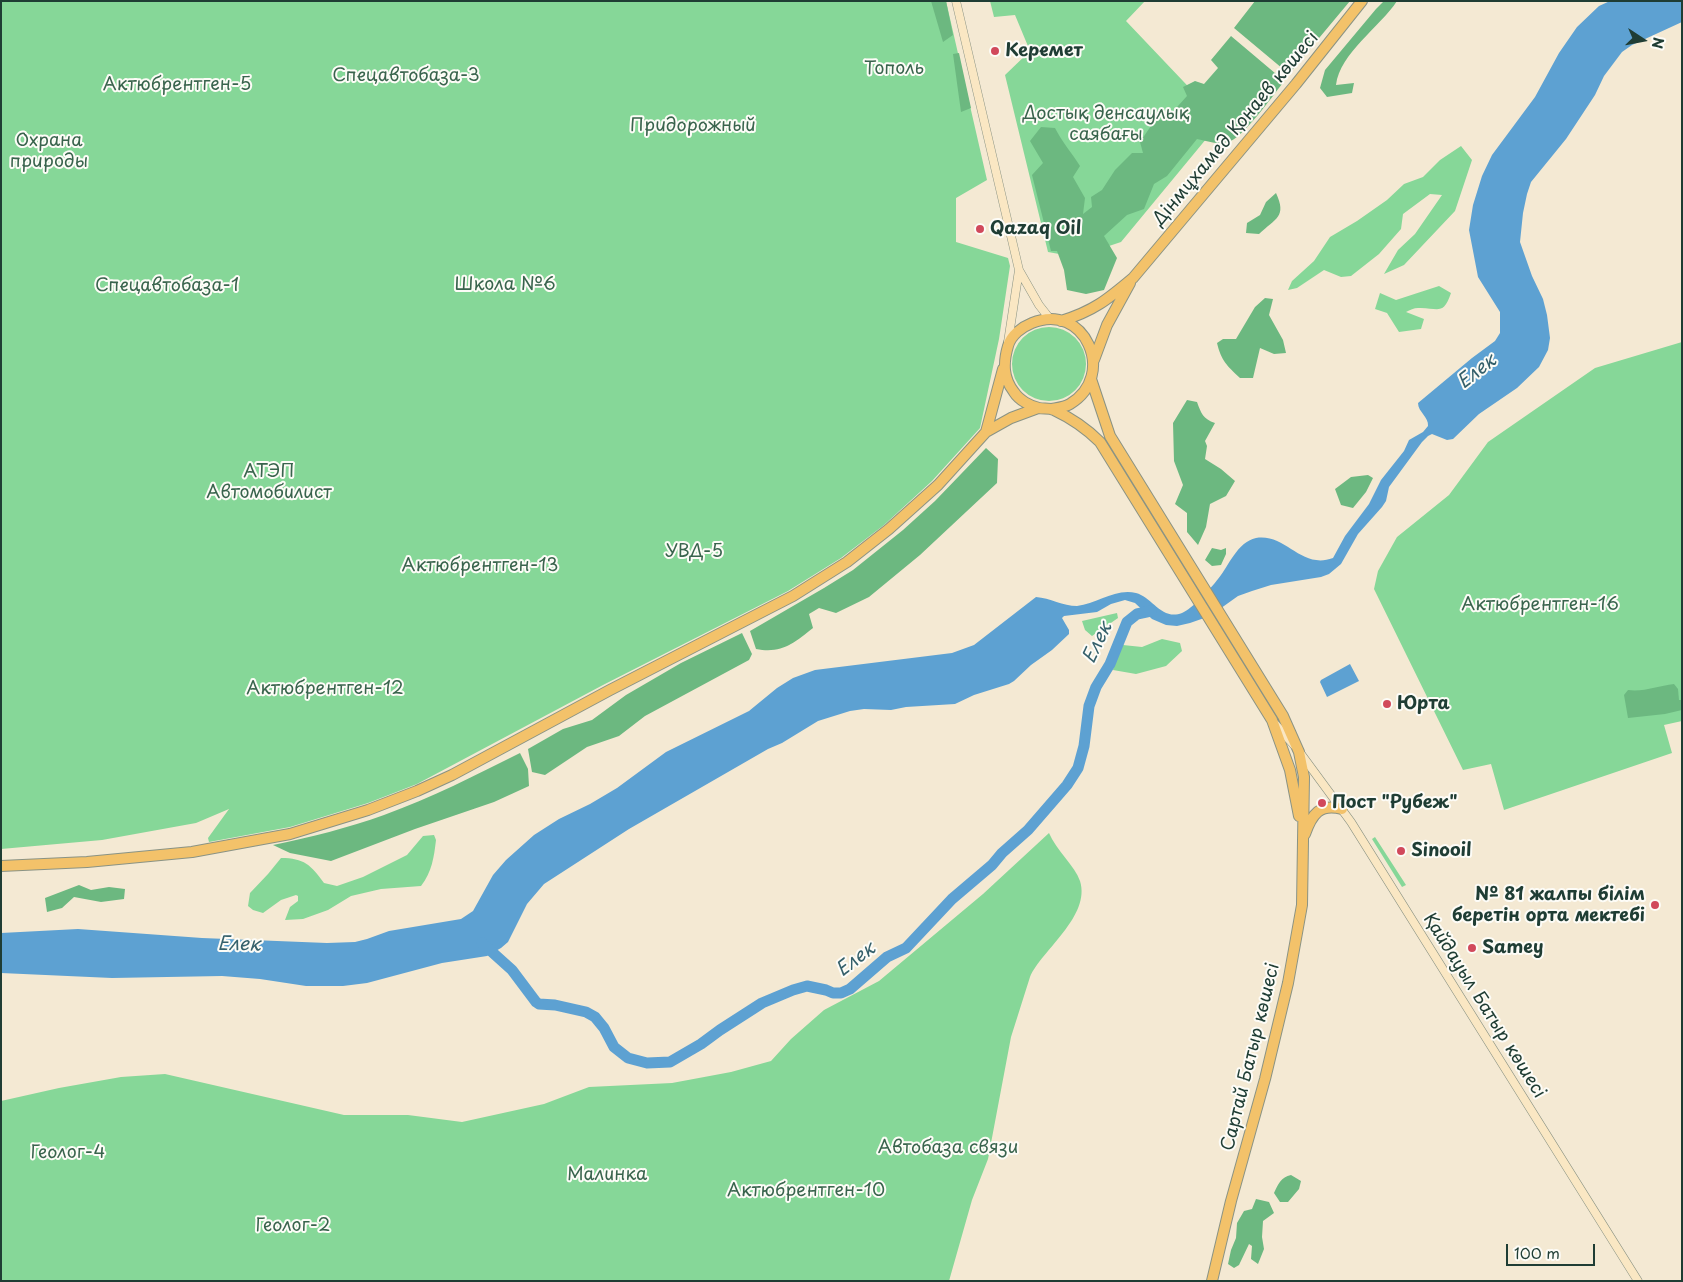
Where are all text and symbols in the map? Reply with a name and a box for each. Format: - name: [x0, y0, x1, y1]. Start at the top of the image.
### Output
- north arrow: [1618, 15, 1668, 65]
- street label: Дінмұхамед Қонаев көшесі: [1148, 28, 1324, 230]
- text: N: [1647, 36, 1670, 50]
- place label: Керемет: [1005, 40, 1083, 62]
- marker: Керемет: [989, 45, 1001, 57]
- park label: Тополь: [864, 58, 924, 80]
- park label: Спецавтобаза-3: [332, 65, 480, 87]
- park label: Актюбрентген-5: [103, 74, 251, 96]
- park label: Достық денсаулық саябағы: [1023, 103, 1189, 146]
- park label: Придорожный: [630, 115, 756, 137]
- park label: Охрана природы: [10, 130, 88, 172]
- place label: Qazaq Oil: [990, 218, 1081, 240]
- marker: Qazaq Oil: [974, 223, 986, 235]
- park label: Школа №6: [454, 274, 556, 296]
- park label: Спецавтобаза-1: [95, 275, 239, 297]
- water label: Елек: [1453, 350, 1501, 394]
- park label: АТЭП Автомобилист: [206, 461, 332, 504]
- park label: УВД-5: [665, 541, 723, 563]
- park label: Актюбрентген-13: [402, 555, 558, 577]
- park label: Актюбрентген-16: [1461, 594, 1619, 616]
- water label: Елек: [1078, 619, 1118, 667]
- park label: Актюбрентген-12: [246, 678, 404, 700]
- place label: Юрта: [1397, 693, 1450, 715]
- marker: Юрта: [1381, 698, 1393, 710]
- place label: Пост "Рубеж": [1332, 792, 1457, 814]
- marker: Пост "Рубеж": [1316, 797, 1328, 809]
- place label: Sinooil: [1411, 840, 1472, 862]
- marker: Sinooil: [1395, 845, 1407, 857]
- place label: № 81 жалпы білім беретін орта мектебі: [1452, 884, 1645, 926]
- marker: № 81 жалпы білім беретін орта мектебі: [1649, 899, 1661, 911]
- street label: Қайдауыл Батыр көшесі: [1418, 910, 1550, 1102]
- water label: Елек: [217, 933, 261, 957]
- place label: Samey: [1482, 937, 1544, 959]
- water label: Елек: [832, 938, 880, 982]
- marker: Samey: [1466, 942, 1478, 954]
- street label: Сартай Батыр көшесі: [1217, 961, 1285, 1153]
- park label: Автобаза связи: [878, 1137, 1018, 1159]
- park label: Геолог-4: [31, 1142, 105, 1164]
- park label: Малинка: [567, 1164, 647, 1186]
- park label: Актюбрентген-10: [727, 1180, 885, 1202]
- park label: Геолог-2: [256, 1215, 330, 1237]
- scale bar: [1508, 1234, 1597, 1266]
- text: 100 m: [1514, 1241, 1560, 1264]

